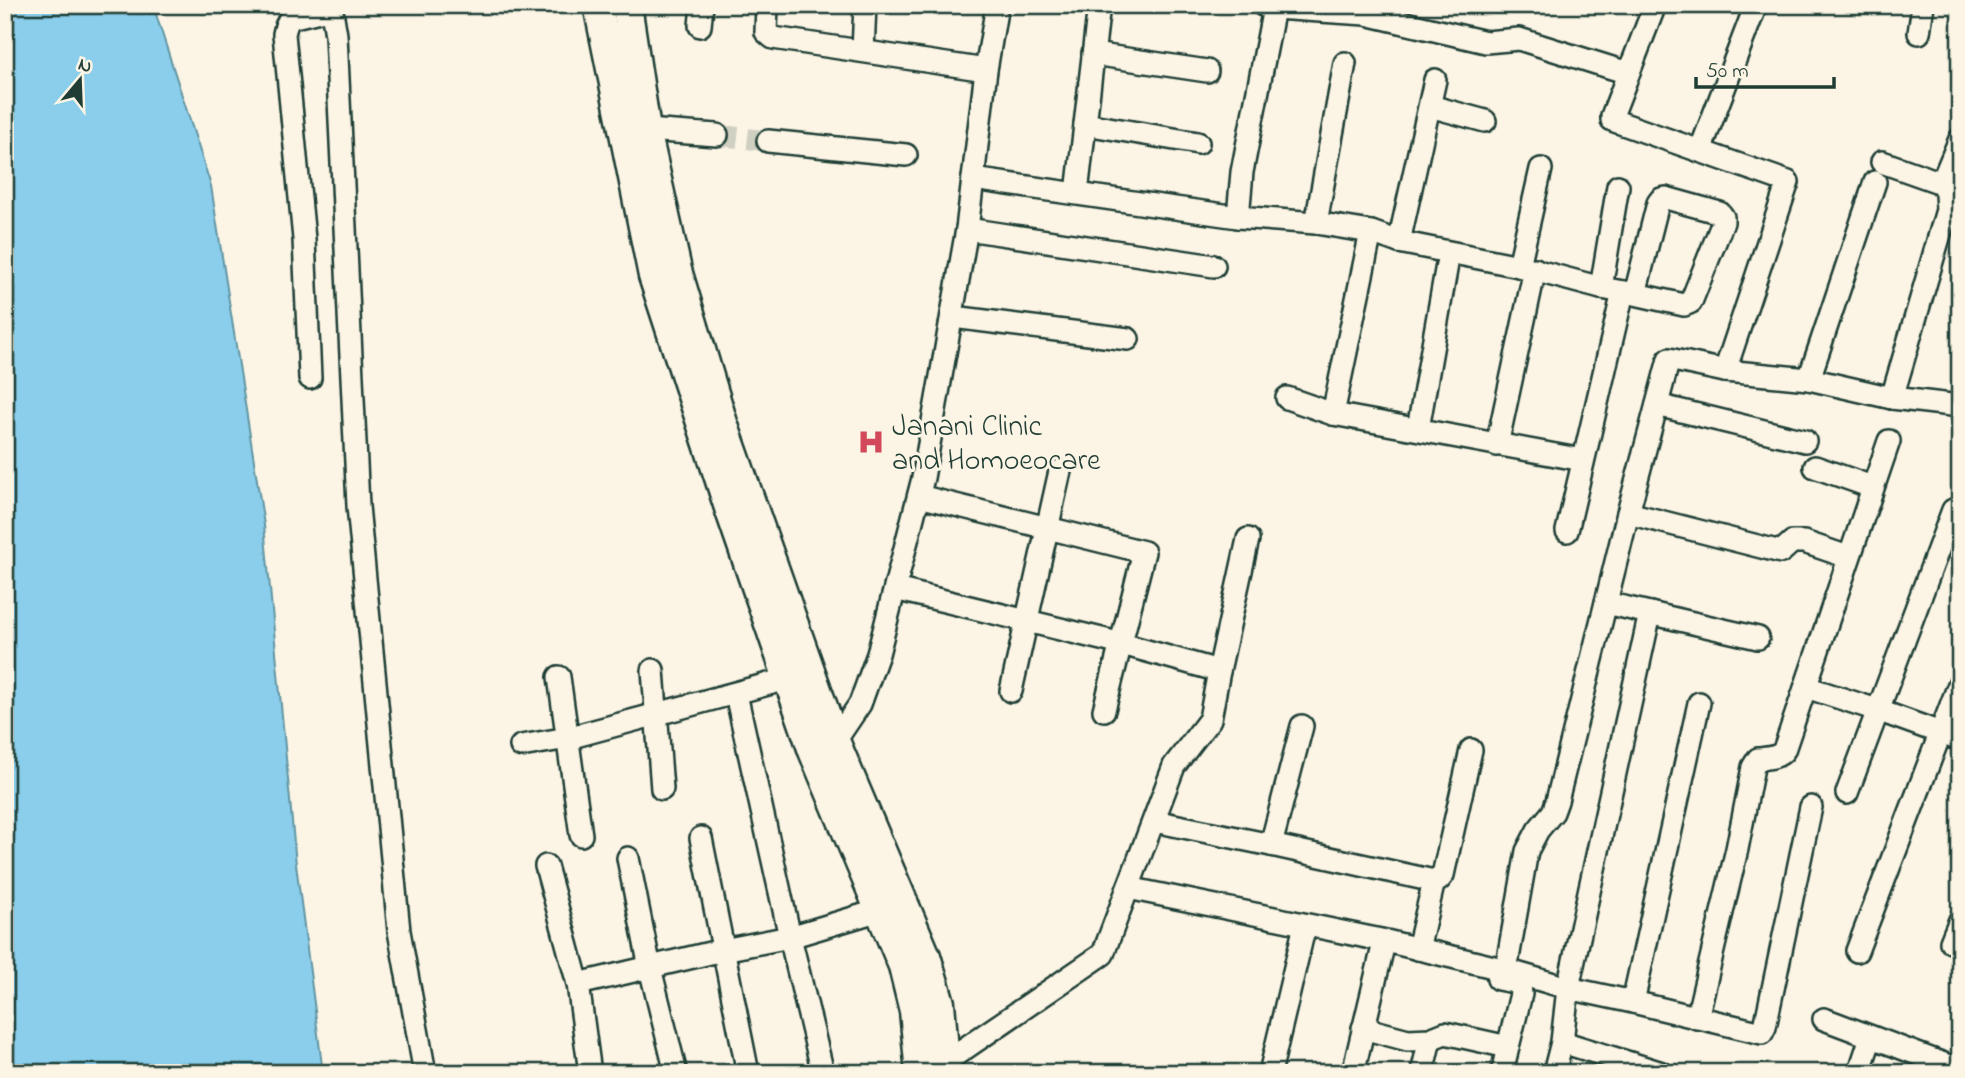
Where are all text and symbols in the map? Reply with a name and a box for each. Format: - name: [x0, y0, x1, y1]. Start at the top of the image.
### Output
- north arrow: [46, 46, 116, 116]
- scale bar: [1696, 46, 1834, 90]
- text: N: [74, 51, 95, 81]
- text: 50 m: [1706, 57, 1749, 87]
- place label: Janani Clinic and Homoeocare: [892, 406, 1101, 484]
- hospital icon: Janani Clinic and Homoeocare: [856, 427, 886, 457]

